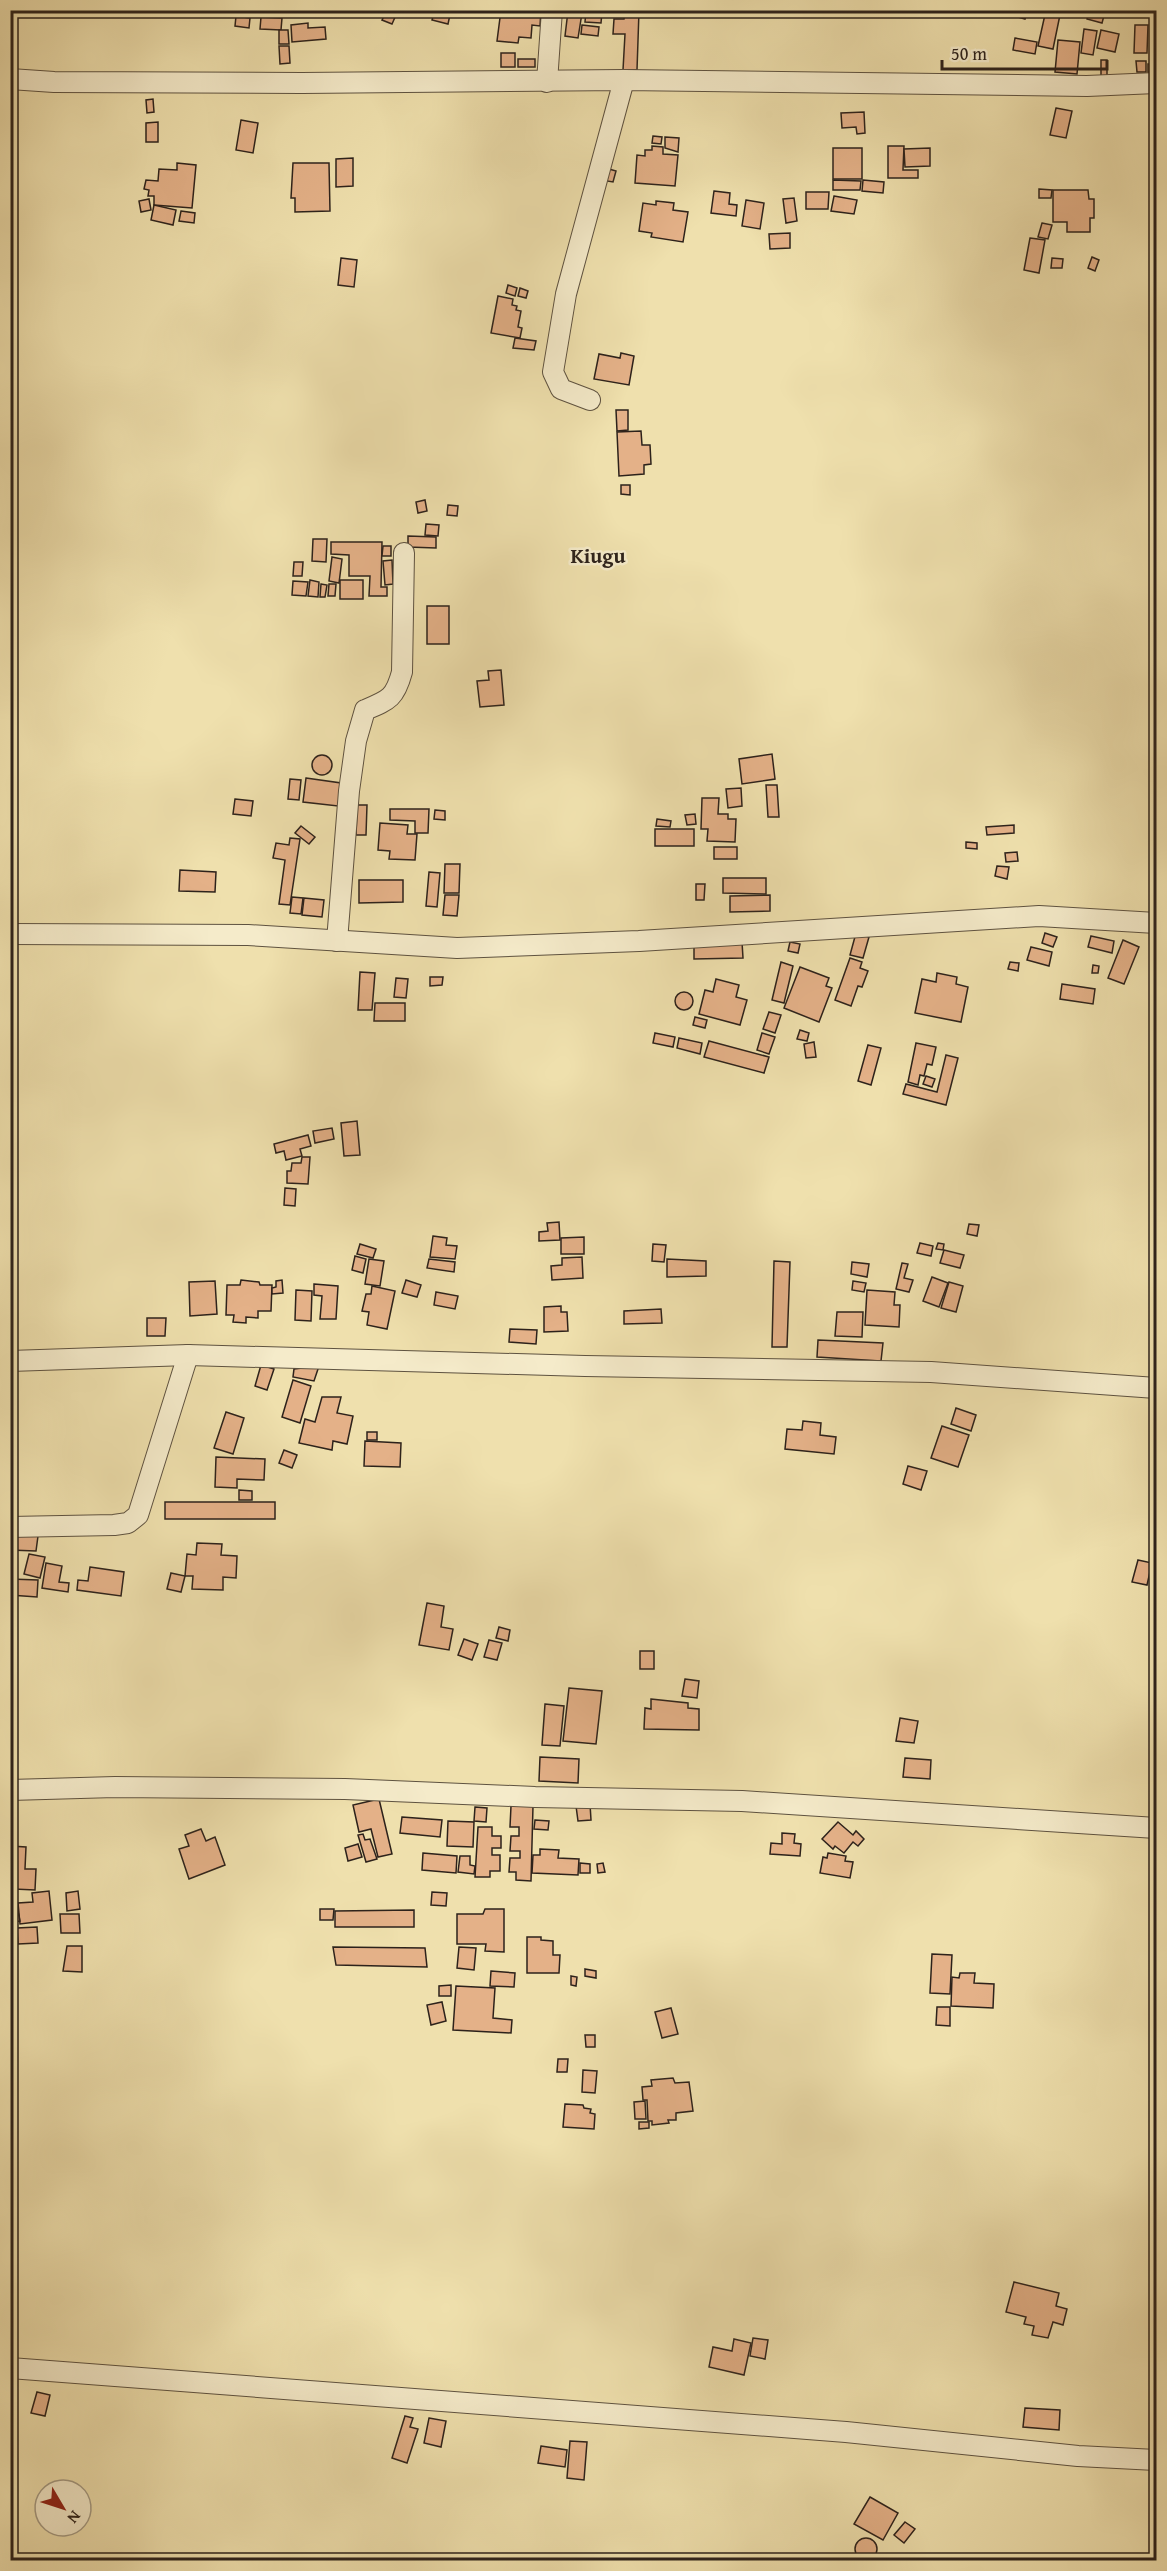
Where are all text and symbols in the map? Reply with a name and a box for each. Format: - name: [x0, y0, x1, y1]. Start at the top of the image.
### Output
- scale bar: [942, 33, 1107, 71]
- text: 50 m: [951, 40, 987, 67]
- district label: Kiugu: [571, 540, 625, 571]
- north arrow: [33, 2478, 93, 2538]
- text: N: [62, 2506, 87, 2529]

